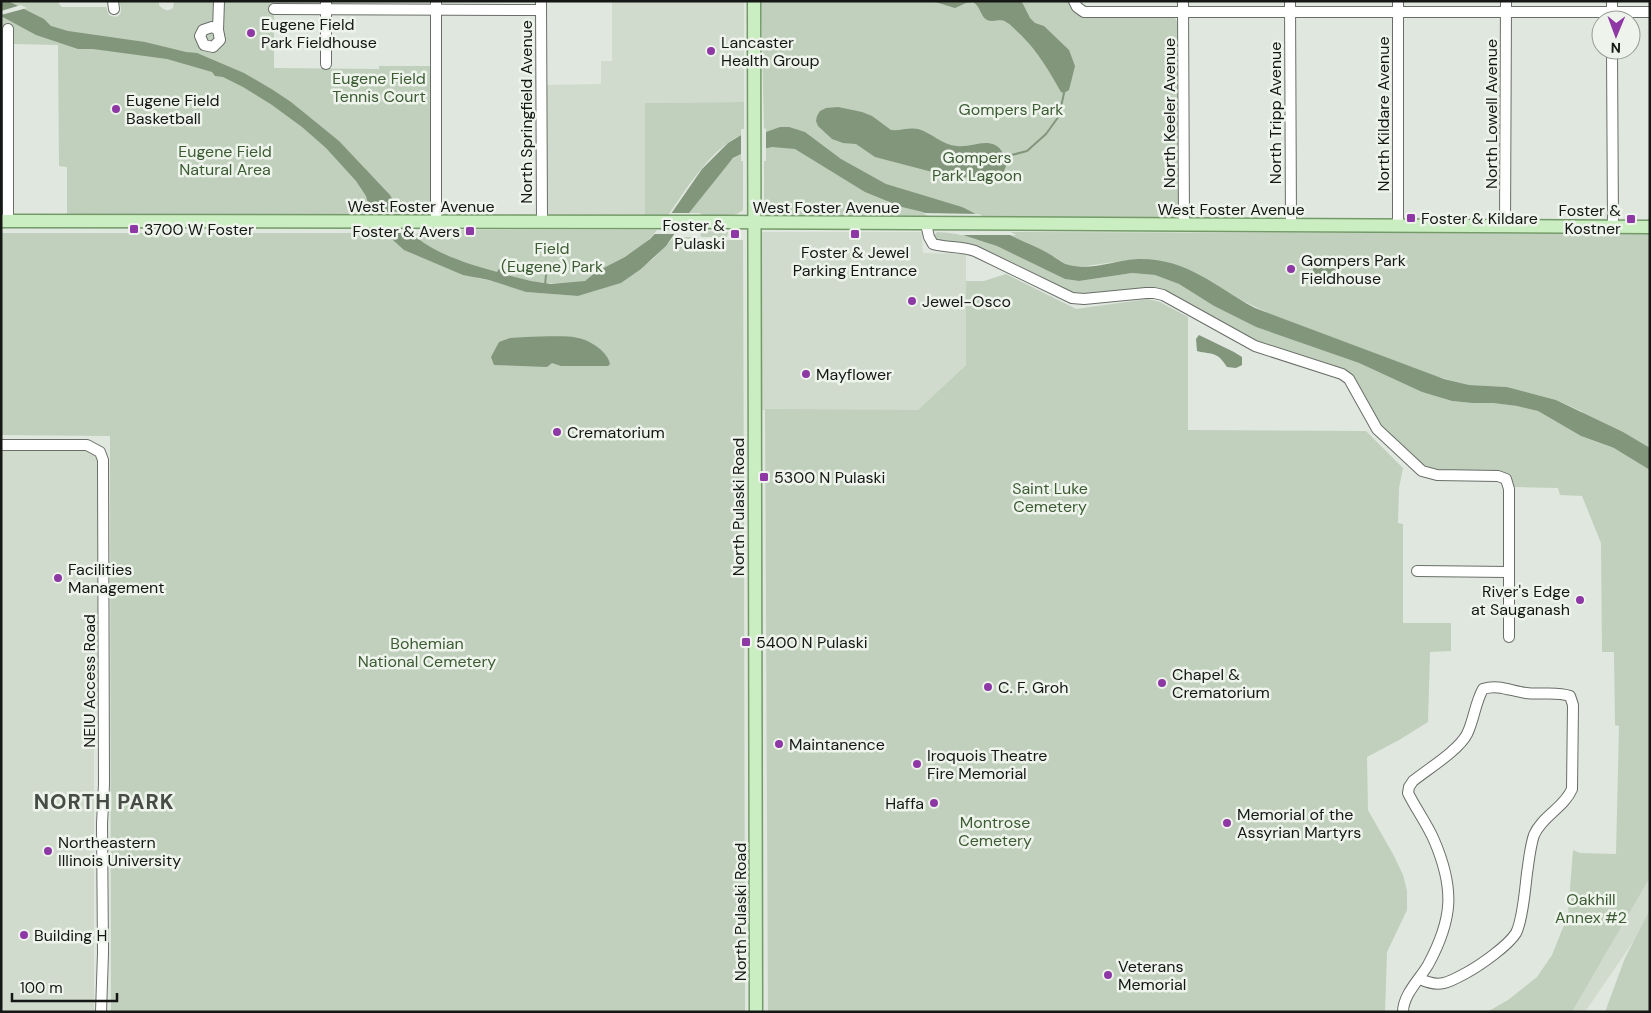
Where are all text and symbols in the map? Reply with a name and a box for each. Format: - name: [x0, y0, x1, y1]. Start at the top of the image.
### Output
- north arrow: [1591, 10, 1641, 60]
- place label: Eugene Field Park Fieldhouse: [261, 14, 377, 53]
- street label: North Springfield Avenue: [516, 20, 537, 204]
- marker: Eugene Field Park Fieldhouse: [245, 27, 257, 39]
- place label: Lancaster Health Group: [721, 32, 819, 71]
- street label: North Kildare Avenue: [1373, 36, 1394, 192]
- street label: North Keeler Avenue: [1159, 38, 1180, 188]
- street label: North Lowell Avenue: [1481, 39, 1502, 189]
- text: N: [1611, 39, 1621, 57]
- street label: North Tripp Avenue: [1265, 42, 1286, 184]
- marker: Lancaster Health Group: [705, 45, 717, 57]
- park label: Eugene Field Tennis Court: [332, 68, 426, 107]
- place label: Eugene Field Basketball: [126, 90, 220, 129]
- park label: Gompers Park: [959, 99, 1063, 120]
- marker: Eugene Field Basketball: [110, 103, 122, 115]
- park label: Eugene Field Natural Area: [178, 141, 272, 180]
- park label: Gompers Park Lagoon: [932, 147, 1022, 186]
- street label: West Foster Avenue: [347, 196, 495, 217]
- street label: West Foster Avenue: [752, 197, 900, 218]
- street label: West Foster Avenue: [1157, 199, 1305, 220]
- place label: Foster & Kostner: [1559, 200, 1621, 239]
- place label: Foster & Kildare: [1421, 208, 1538, 229]
- marker: Foster & Kildare: [1405, 212, 1417, 224]
- marker: Foster & Kostner: [1625, 213, 1637, 225]
- place label: Foster & Pulaski: [663, 215, 725, 254]
- place label: 3700 W Foster: [144, 219, 254, 240]
- place label: Foster & Avers: [352, 221, 460, 242]
- marker: 3700 W Foster: [128, 223, 140, 235]
- marker: Foster & Avers: [464, 225, 476, 237]
- marker: Foster & Pulaski: [729, 228, 741, 240]
- marker: Foster & Jewel Parking Entrance: [849, 228, 861, 240]
- park label: Field (Eugene) Park: [501, 238, 603, 277]
- place label: Foster & Jewel Parking Entrance: [793, 242, 917, 281]
- place label: Gompers Park Fieldhouse: [1301, 250, 1406, 289]
- marker: Gompers Park Fieldhouse: [1285, 263, 1297, 275]
- place label: Jewel-Osco: [922, 291, 1011, 312]
- marker: Jewel-Osco: [906, 295, 918, 307]
- place label: Mayflower: [816, 364, 892, 385]
- marker: Mayflower: [800, 368, 812, 380]
- place label: Crematorium: [567, 422, 665, 443]
- marker: Crematorium: [551, 426, 563, 438]
- street label: North Pulaski Road: [728, 438, 749, 576]
- place label: 5300 N Pulaski: [774, 467, 885, 488]
- marker: 5300 N Pulaski: [758, 471, 770, 483]
- park label: Saint Luke Cemetery: [1012, 478, 1088, 517]
- place label: Facilities Management: [68, 559, 165, 598]
- marker: Facilities Management: [52, 572, 64, 584]
- place label: River's Edge at Sauganash: [1471, 581, 1570, 620]
- marker: River's Edge at Sauganash: [1574, 594, 1586, 606]
- street label: NEIU Access Road: [79, 614, 100, 748]
- place label: 5400 N Pulaski: [756, 632, 868, 653]
- park label: Bohemian National Cemetery: [358, 633, 496, 672]
- marker: 5400 N Pulaski: [740, 636, 752, 648]
- place label: Chapel & Crematorium: [1172, 664, 1270, 703]
- place label: C. F. Groh: [998, 677, 1068, 698]
- marker: Chapel & Crematorium: [1156, 677, 1168, 689]
- marker: C. F. Groh: [982, 681, 994, 693]
- place label: Maintanence: [789, 734, 885, 755]
- marker: Maintanence: [773, 738, 785, 750]
- place label: Iroquois Theatre Fire Memorial: [927, 745, 1047, 784]
- marker: Iroquois Theatre Fire Memorial: [911, 758, 923, 770]
- district label: NORTH PARK: [34, 788, 174, 816]
- place label: Haffa: [885, 793, 924, 814]
- marker: Haffa: [928, 797, 940, 809]
- place label: Memorial of the Assyrian Martyrs: [1237, 804, 1361, 843]
- park label: Montrose Cemetery: [958, 812, 1032, 851]
- marker: Memorial of the Assyrian Martyrs: [1221, 817, 1233, 829]
- place label: Northeastern Illinois University: [58, 832, 181, 871]
- street label: North Pulaski Road: [730, 843, 751, 981]
- marker: Northeastern Illinois University: [42, 845, 54, 857]
- park label: Oakhill Annex #2: [1555, 889, 1627, 928]
- place label: Building H: [34, 925, 107, 946]
- marker: Building H: [18, 929, 30, 941]
- place label: Veterans Memorial: [1118, 956, 1186, 995]
- marker: Veterans Memorial: [1102, 969, 1114, 981]
- scale bar: [12, 970, 118, 1002]
- text: 100 m: [20, 978, 63, 998]

